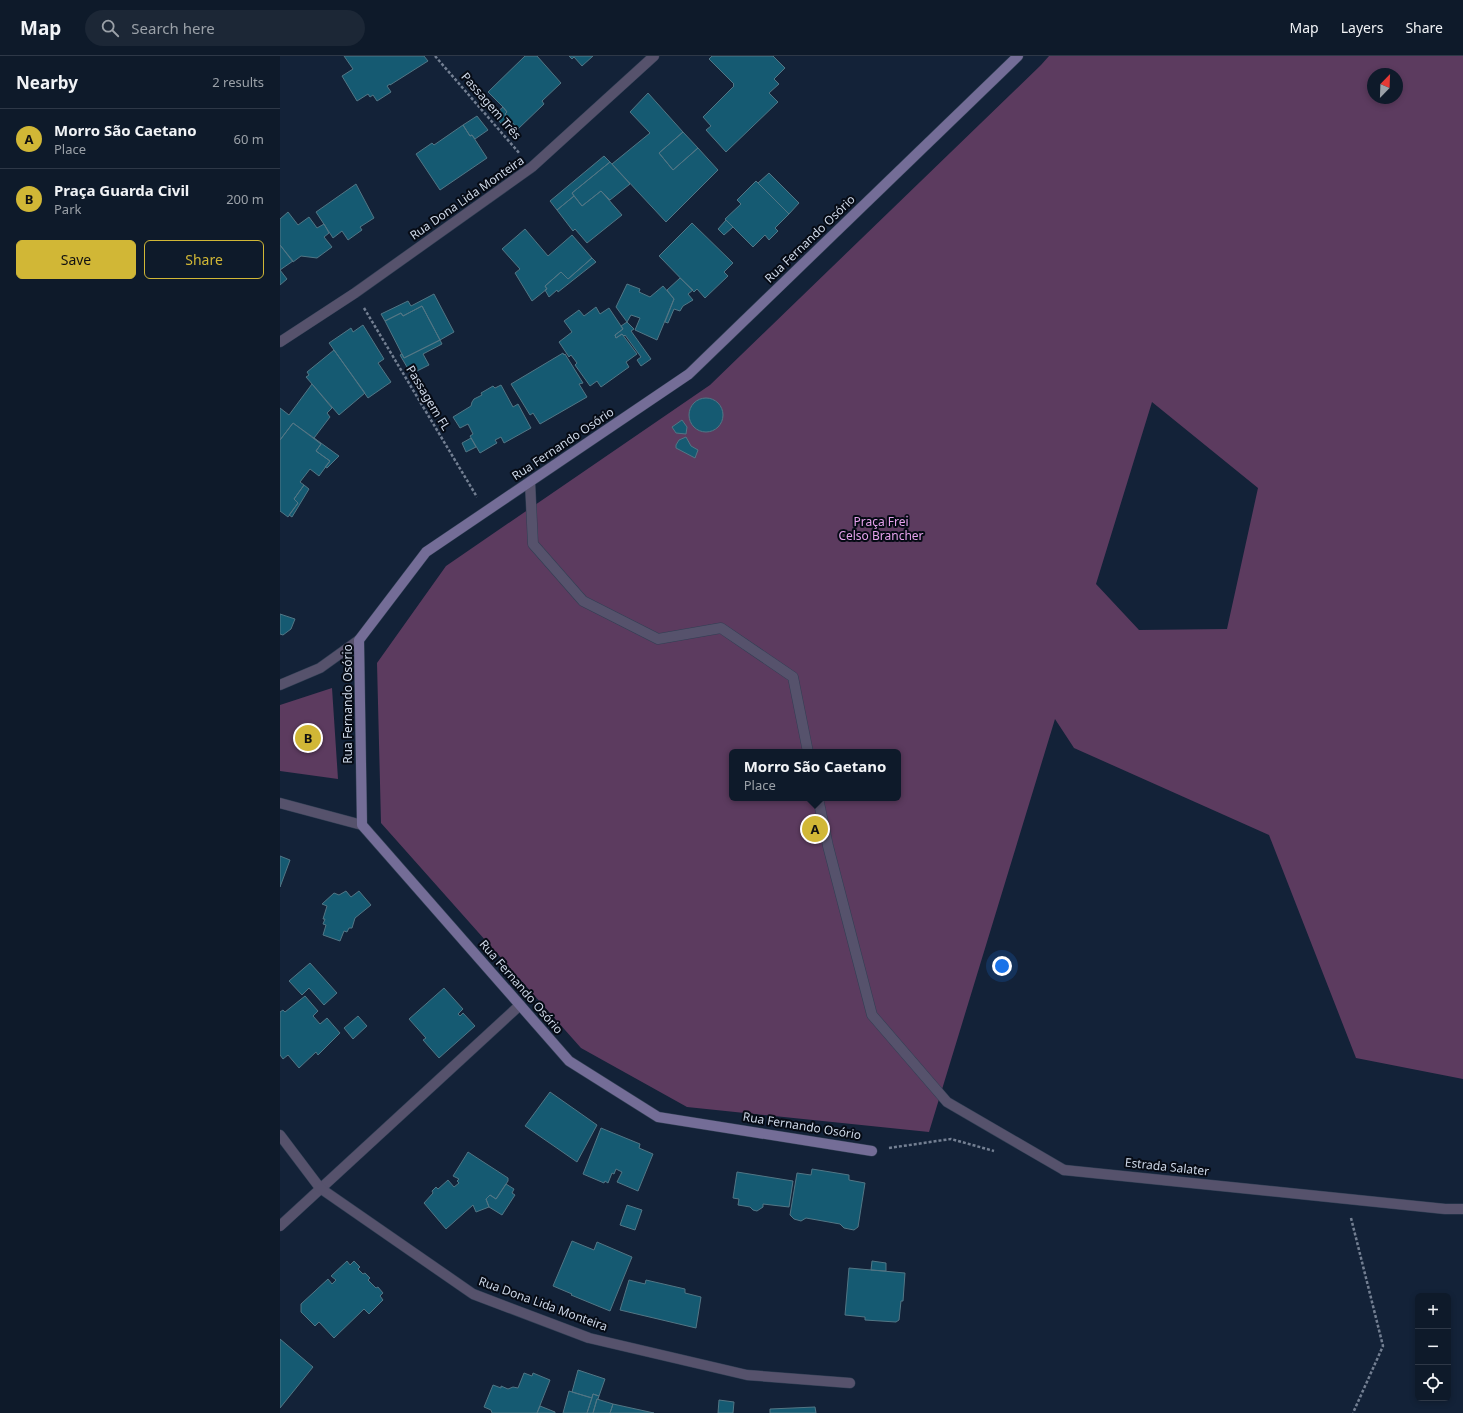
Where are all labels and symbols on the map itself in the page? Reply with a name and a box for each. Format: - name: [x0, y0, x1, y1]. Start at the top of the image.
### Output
- street label: Passagem Três: [457, 68, 526, 143]
- north arrow: [1367, 68, 1403, 104]
- street label: Rua Dona Lida Monteira: [406, 152, 527, 244]
- street label: Rua Fernando Osório: [761, 191, 859, 286]
- street label: Passagem FL: [402, 362, 455, 434]
- street label: Rua Fernando Osório: [508, 403, 617, 484]
- park label: Praça Frei Celso Brancher: [838, 513, 924, 544]
- street label: Rua Fernando Osório: [339, 644, 356, 764]
- pin: B: [295, 723, 321, 753]
- pin: A: [802, 814, 828, 844]
- street label: Rua Fernando Osório: [476, 936, 567, 1037]
- your location: [992, 956, 1012, 976]
- street label: Rua Fernando Osório: [742, 1108, 863, 1143]
- street label: Estrada Salater: [1124, 1154, 1210, 1179]
- street label: Rua Dona Lida Monteira: [476, 1272, 610, 1335]

